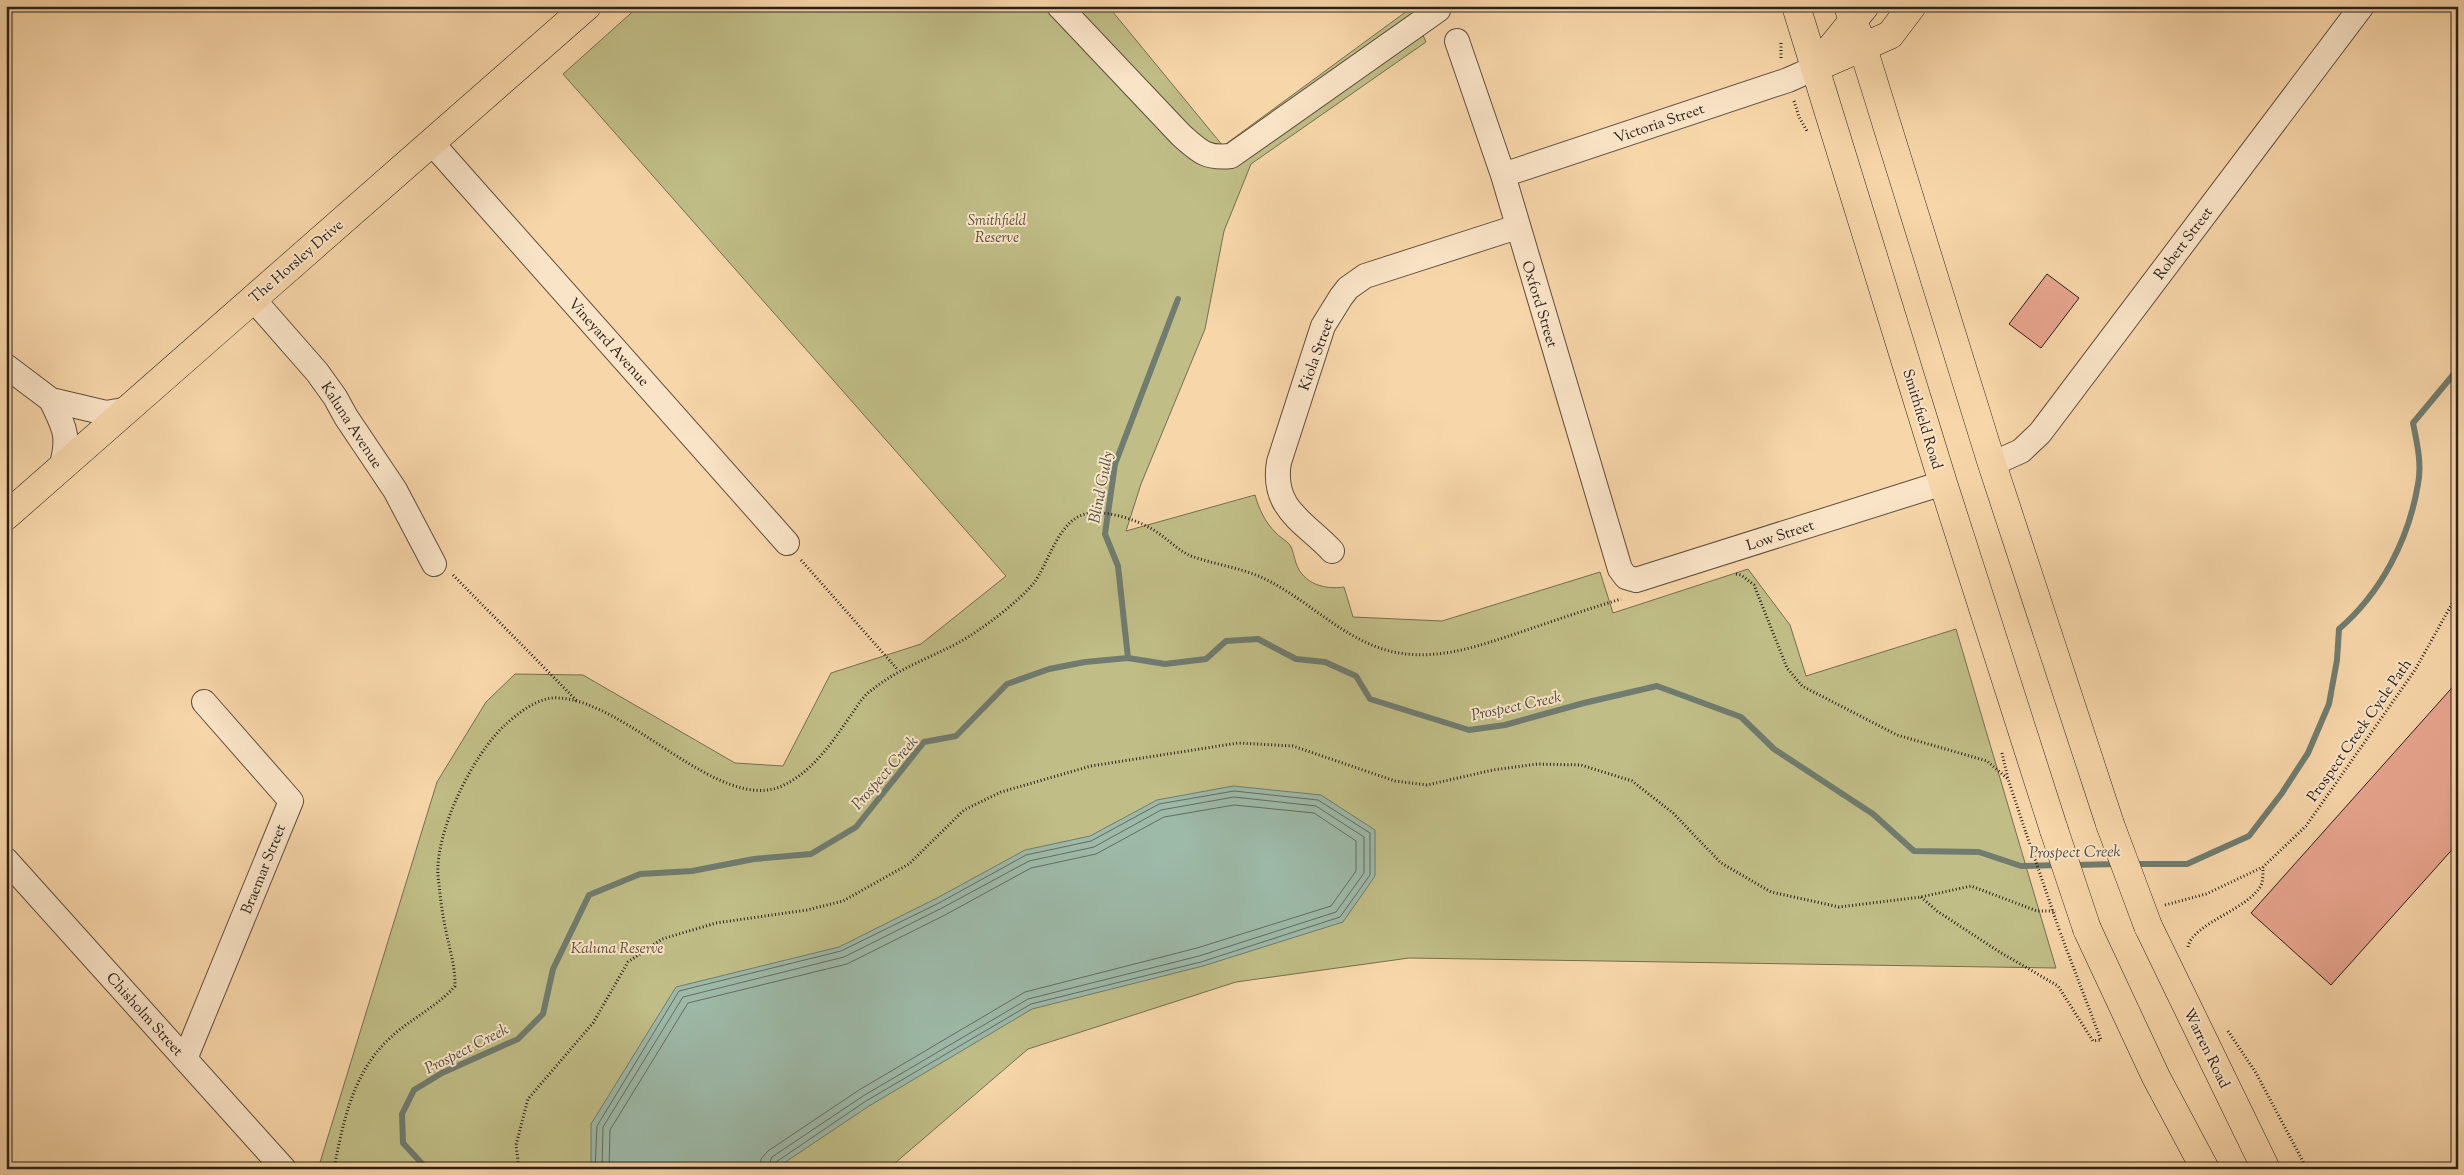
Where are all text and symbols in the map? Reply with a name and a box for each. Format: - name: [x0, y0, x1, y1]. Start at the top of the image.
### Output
- street label: Victoria Street: [1612, 99, 1707, 150]
- street label: Robert Street: [2150, 203, 2219, 285]
- park label: Smithfield Reserve: [968, 211, 1027, 249]
- street label: The Horsley Drive: [245, 215, 349, 309]
- street label: Oxford Street: [1515, 258, 1562, 351]
- street label: Vineyard Avenue: [562, 294, 653, 392]
- street label: Kiola Street: [1295, 315, 1340, 394]
- street label: Smithfield Road: [1896, 367, 1947, 473]
- street label: Kaluna Avenue: [315, 378, 387, 473]
- water label: Blind Gully: [1084, 449, 1121, 526]
- street label: Low Street: [1744, 516, 1817, 557]
- street label: Prospect Creek Cycle Path: [2303, 655, 2418, 807]
- water label: Prospect Creek: [1469, 687, 1564, 728]
- water label: Prospect Creek: [847, 732, 925, 816]
- street label: Braemar Street: [237, 821, 292, 918]
- water label: Prospect Creek: [2029, 841, 2121, 866]
- park label: Kaluna Reserve: [571, 939, 663, 960]
- street label: Chisholm Street: [100, 968, 187, 1062]
- street label: Warren Road: [2177, 1005, 2234, 1093]
- water label: Prospect Creek: [421, 1019, 513, 1081]

